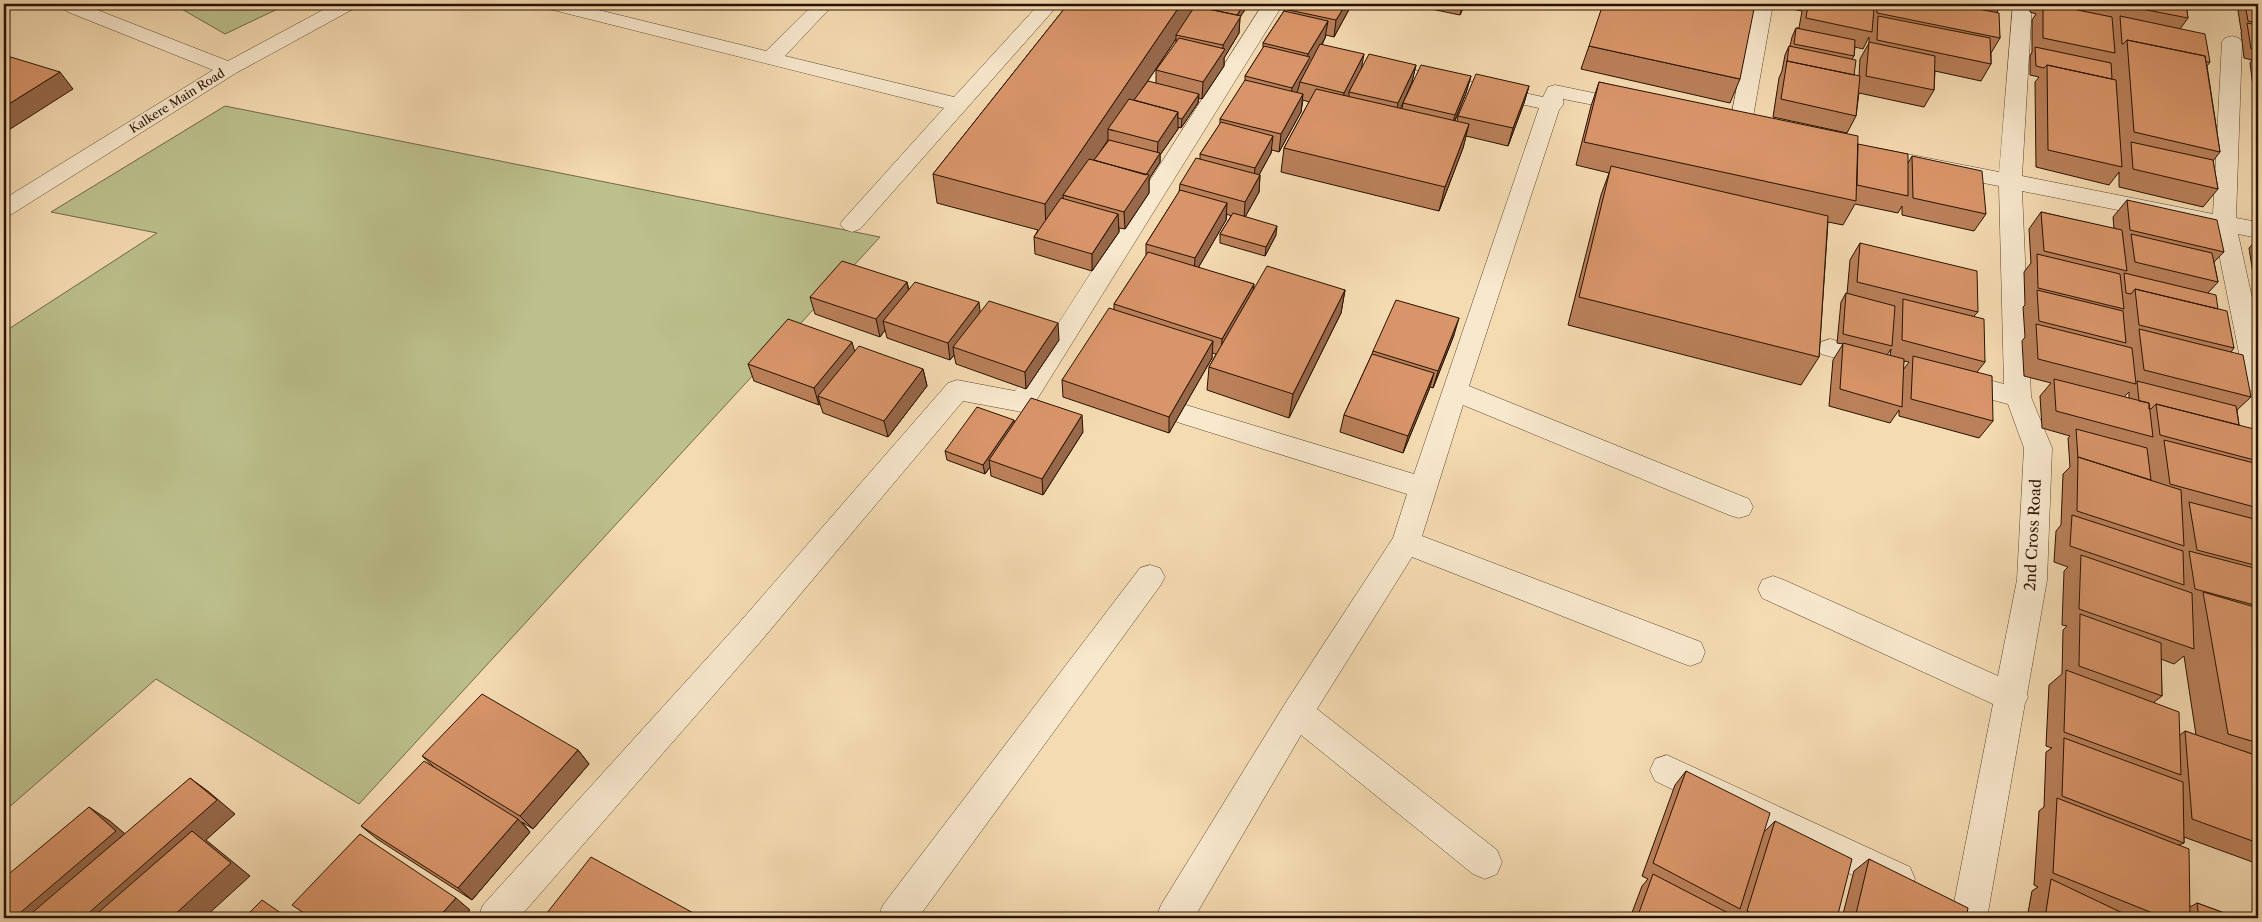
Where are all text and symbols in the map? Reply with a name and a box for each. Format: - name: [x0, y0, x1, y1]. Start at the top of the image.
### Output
- street label: Kalkere Main Road: [126, 65, 228, 136]
- street label: 2nd Cross Road: [2020, 478, 2045, 591]

